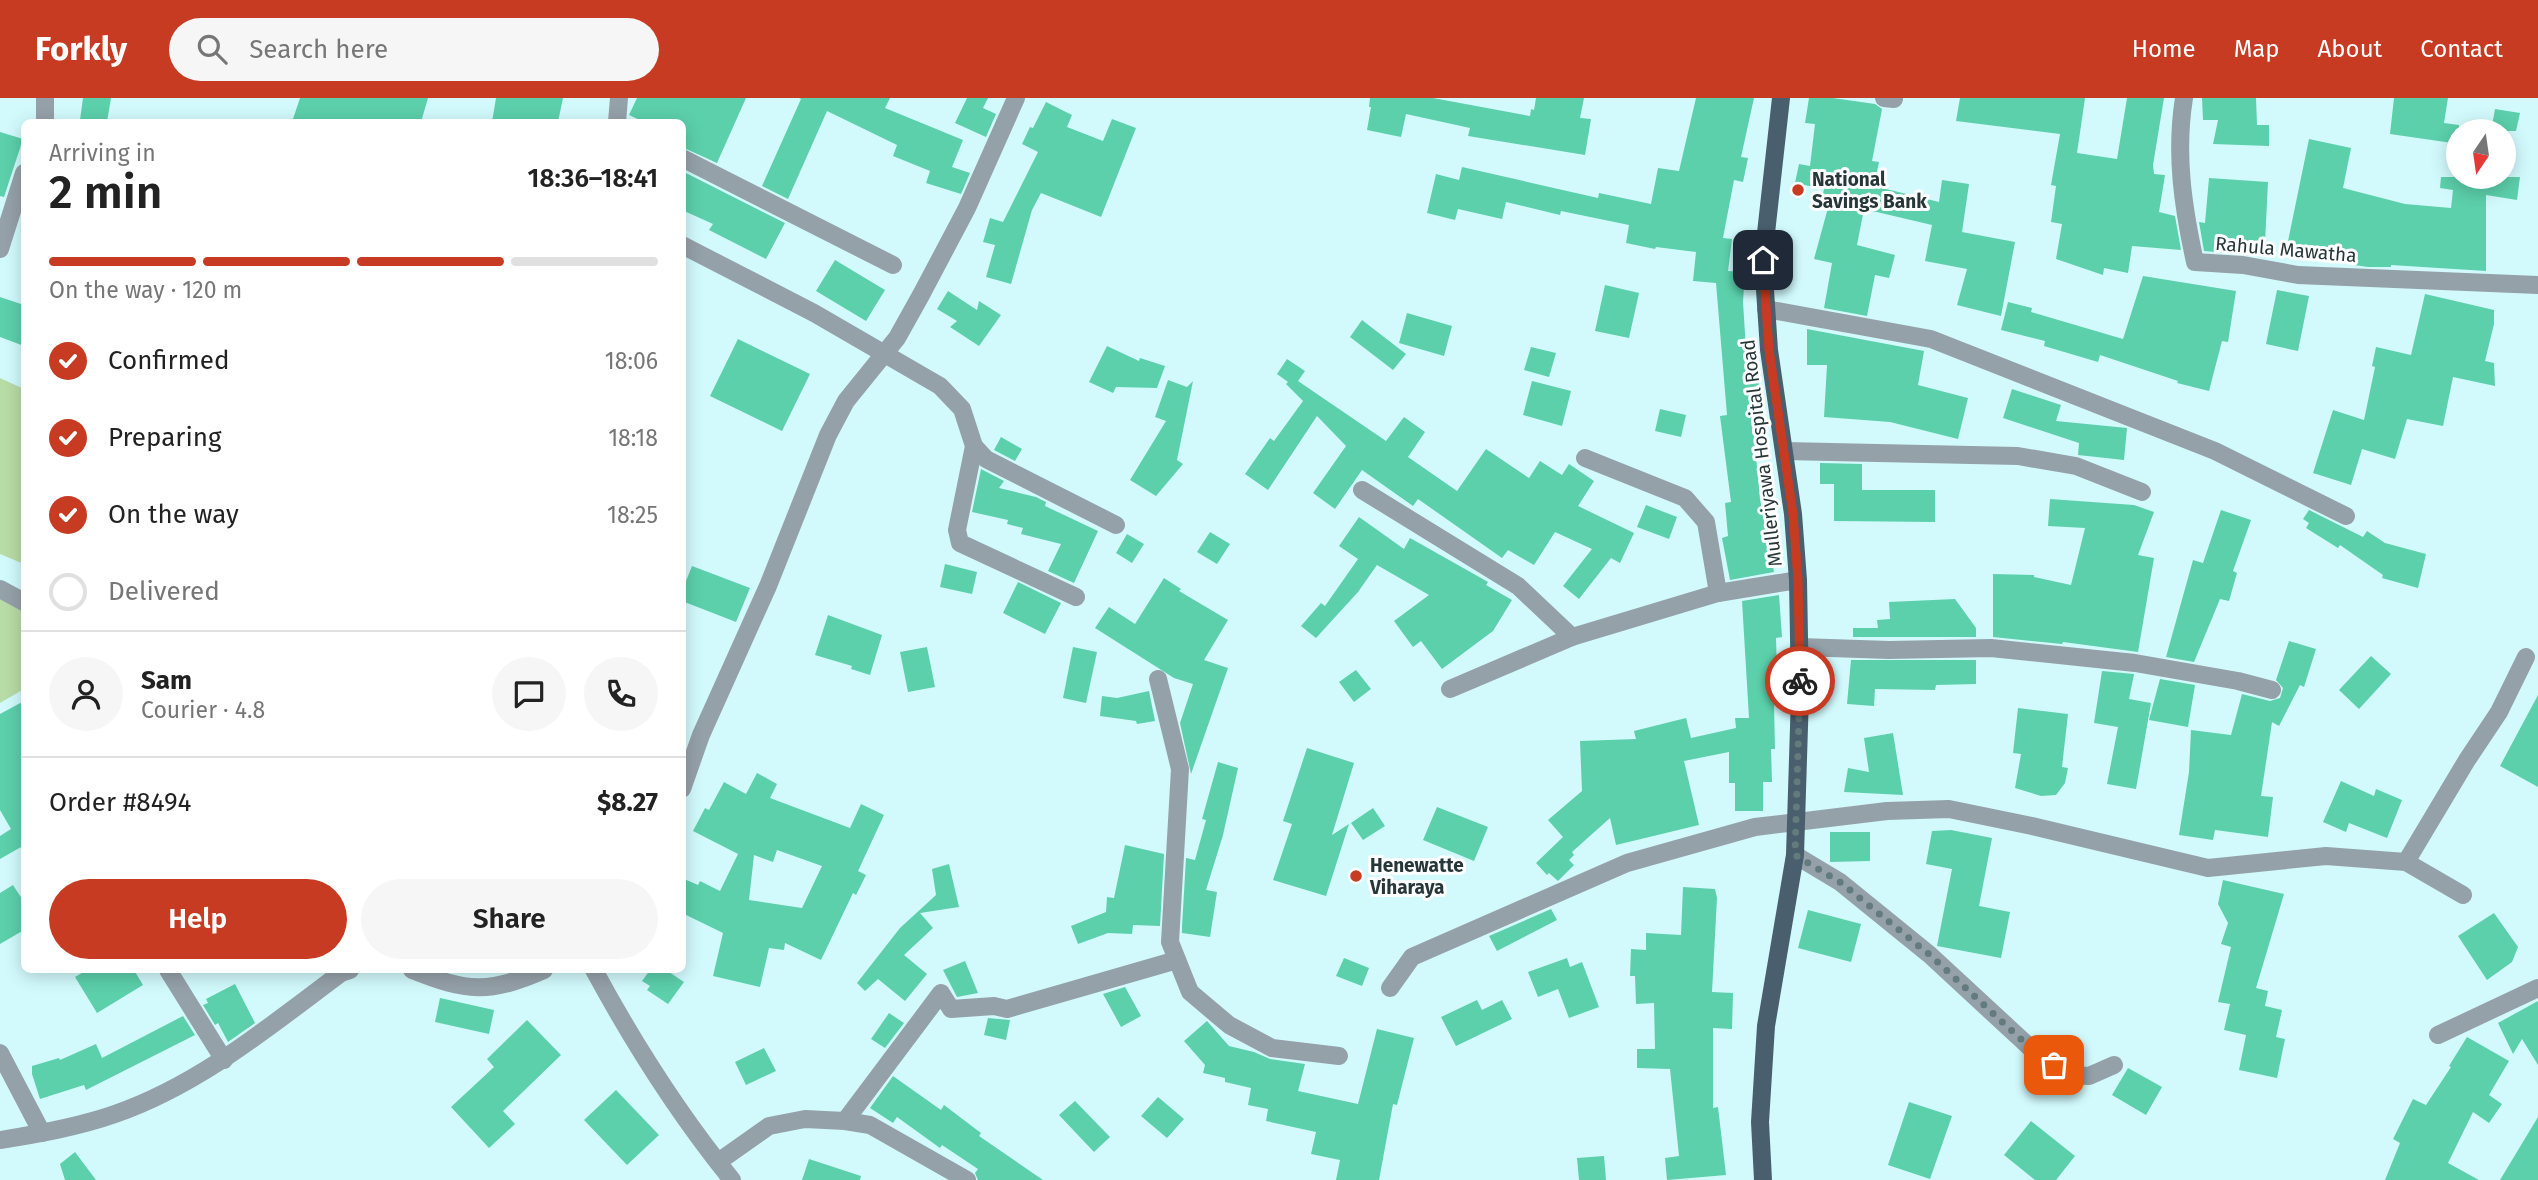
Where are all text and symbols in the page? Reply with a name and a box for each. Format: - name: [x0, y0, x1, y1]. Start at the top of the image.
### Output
- search box: [169, 18, 659, 81]
- text: Forkly: [35, 29, 127, 69]
- icon: search: [193, 30, 231, 68]
- text: Search here: [249, 34, 388, 65]
- text: Home: [2132, 35, 2196, 63]
- text: Map: [2234, 35, 2280, 63]
- text: About: [2318, 35, 2382, 63]
- text: Contact: [2420, 35, 2503, 63]
- north arrow: [2446, 119, 2516, 189]
- map controls: [2446, 119, 2516, 189]
- text: Arriving in: [49, 139, 156, 167]
- text: 18:36–18:41: [528, 163, 658, 194]
- text: 2 min: [49, 165, 162, 220]
- place label: National Savings Bank: [1812, 168, 1927, 213]
- marker: National Savings Bank: [1790, 182, 1806, 198]
- pin: [1733, 230, 1793, 290]
- street label: Rahula Mawatha: [2214, 232, 2358, 267]
- icon: home: [1744, 241, 1782, 279]
- text: On the way · 120 m: [49, 276, 242, 304]
- street label: Mulleriyawa Hospital Road: [1736, 338, 1787, 568]
- icon: check: [49, 342, 87, 380]
- text: Confirmed: [108, 345, 229, 376]
- text: 18:06: [605, 347, 658, 375]
- icon: check: [49, 419, 87, 457]
- text: Preparing: [108, 422, 221, 453]
- text: 18:18: [608, 424, 658, 452]
- icon: check: [49, 496, 87, 534]
- text: On the way: [108, 499, 239, 530]
- text: 18:25: [607, 501, 658, 529]
- text: Delivered: [108, 576, 220, 607]
- courier: [1765, 646, 1835, 716]
- button: person: [49, 657, 123, 731]
- button: chat: [492, 657, 566, 731]
- button: phone: [584, 657, 658, 731]
- icon: bike: [1781, 662, 1819, 700]
- text: Sam: [141, 665, 192, 696]
- text: Courier · 4.8: [141, 696, 265, 724]
- text: Order #8494: [49, 787, 191, 818]
- text: $8.27: [597, 787, 658, 818]
- place label: Henewatte Viharaya: [1369, 854, 1464, 899]
- marker: Henewatte Viharaya: [1348, 868, 1364, 884]
- button: Help: [49, 879, 347, 959]
- button: Share: [361, 879, 658, 959]
- pin: [2024, 1035, 2084, 1095]
- icon: bag: [2035, 1046, 2073, 1084]

